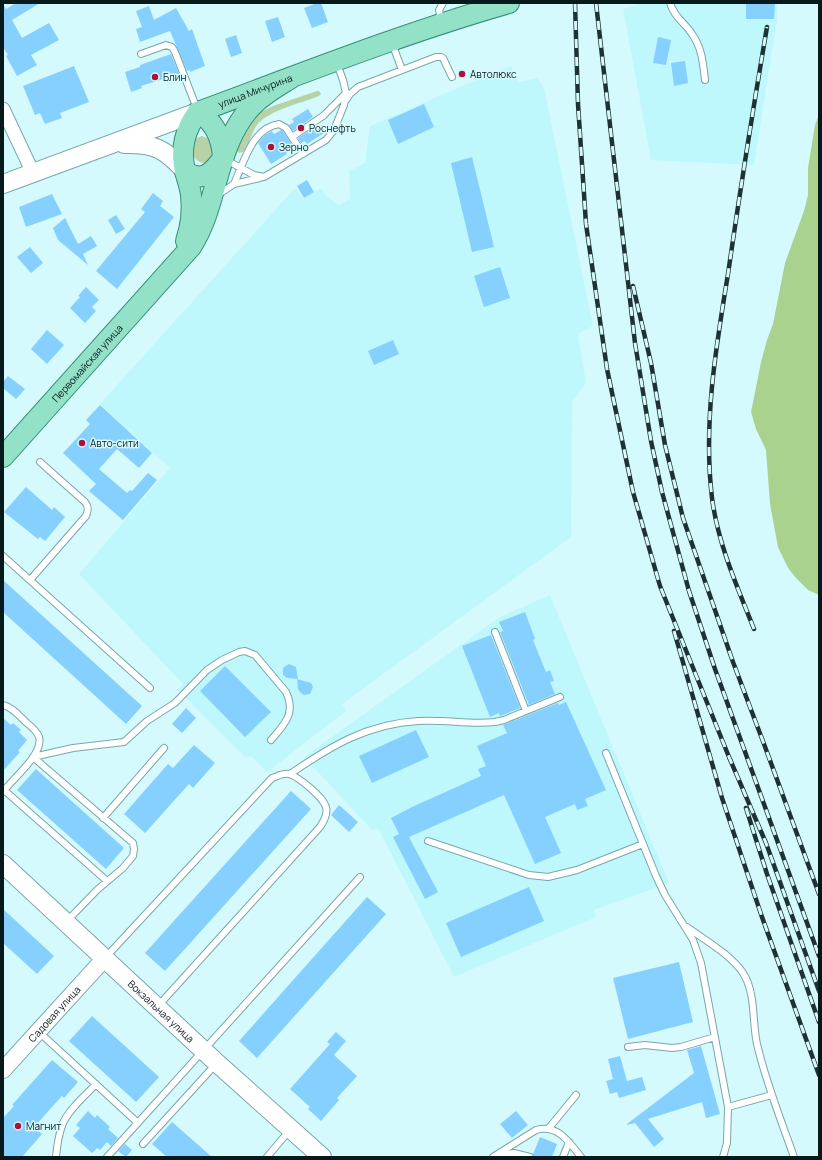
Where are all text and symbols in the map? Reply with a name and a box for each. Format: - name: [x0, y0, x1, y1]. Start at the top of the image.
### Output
- place label: Автолюкс: [470, 67, 517, 81]
- marker: Автолюкс: [457, 69, 467, 79]
- place label: Блин: [163, 70, 186, 84]
- street label: улица Мичурина: [216, 70, 294, 111]
- marker: Блин: [150, 72, 160, 82]
- place label: Роснефть: [309, 121, 356, 135]
- marker: Роснефть: [296, 123, 306, 133]
- place label: Зерно: [279, 140, 309, 154]
- marker: Зерно: [266, 142, 276, 152]
- street label: Первомайская улица: [48, 321, 126, 405]
- place label: Авто-сити: [90, 436, 139, 450]
- marker: Авто-сити: [77, 438, 87, 448]
- street label: Вокзальная улица: [125, 977, 197, 1045]
- street label: Садовая улица: [25, 983, 83, 1045]
- place label: Магнит: [26, 1119, 61, 1133]
- marker: Магнит: [13, 1121, 23, 1131]

